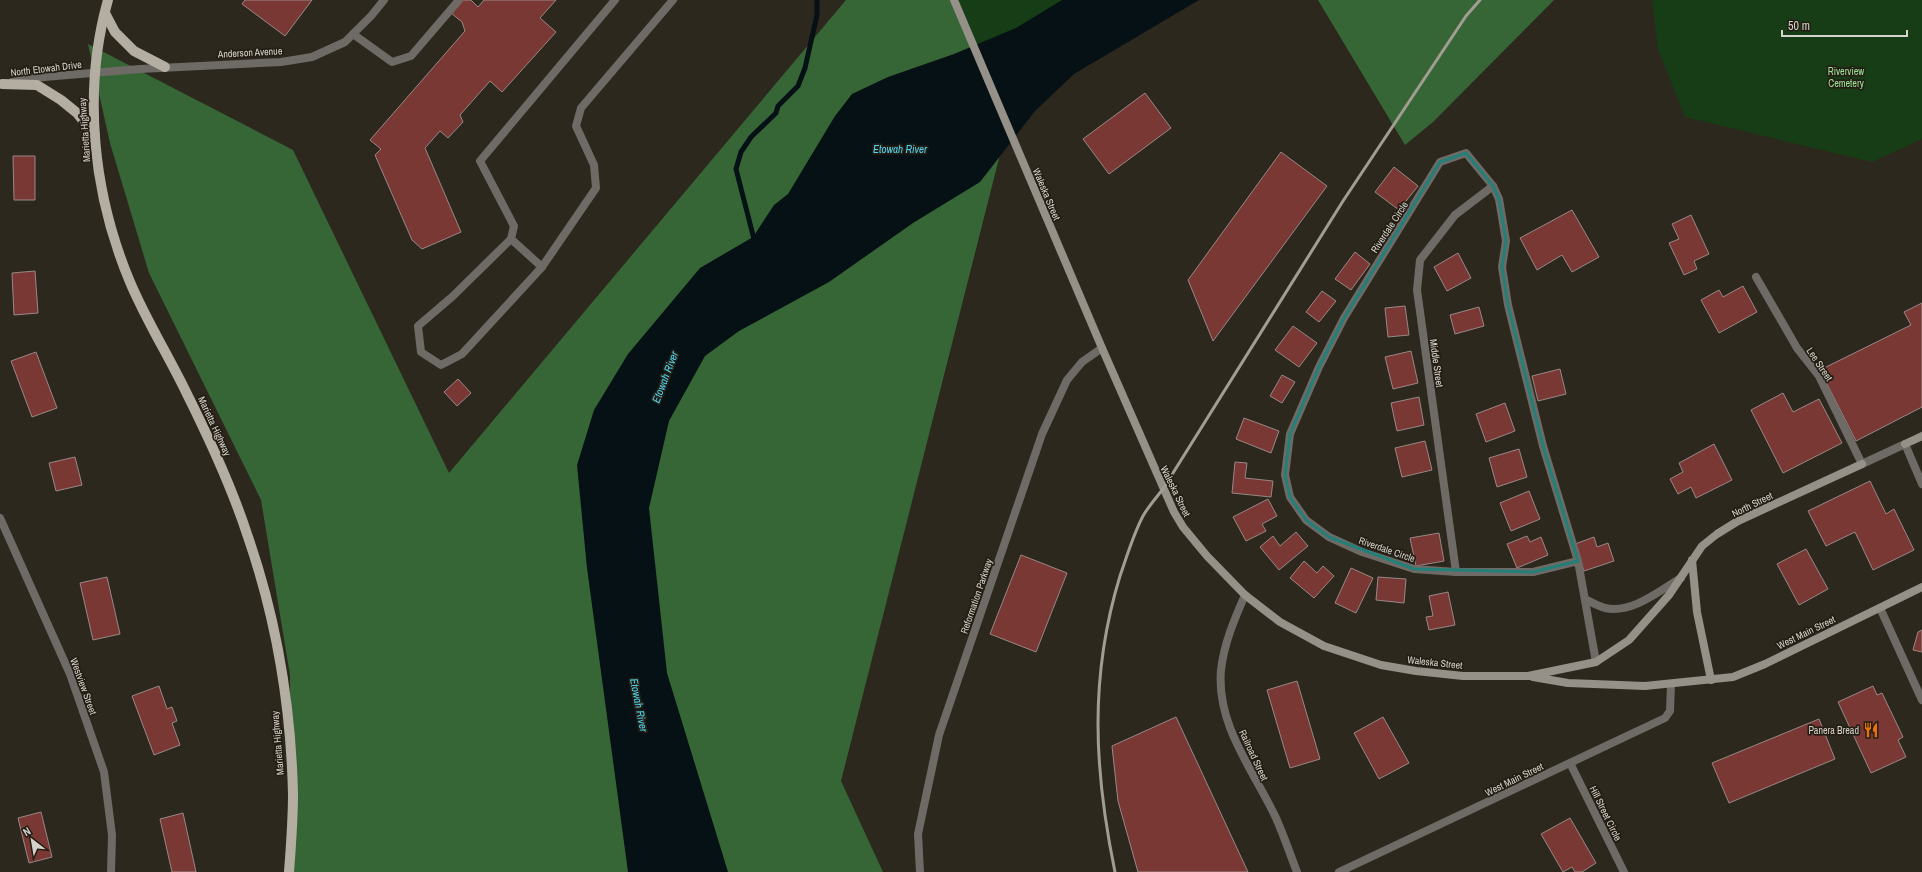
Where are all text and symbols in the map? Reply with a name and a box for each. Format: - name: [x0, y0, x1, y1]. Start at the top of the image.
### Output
- scale bar: [1782, 12, 1907, 38]
- text: 50 m: [1788, 18, 1810, 34]
- street label: Anderson Avenue: [216, 44, 283, 61]
- street label: North Etowah Drive: [10, 58, 83, 79]
- park label: Riverview Cemetery: [1828, 65, 1865, 90]
- street label: Marietta Highway: [76, 97, 93, 162]
- water label: Etowah River: [873, 142, 928, 156]
- street label: Waleska Street: [1030, 166, 1064, 223]
- street label: Riverdale Circle: [1368, 199, 1411, 255]
- street label: Middle Street: [1427, 338, 1446, 389]
- street label: Lee Street: [1804, 345, 1836, 384]
- water label: Etowah River: [649, 348, 682, 405]
- street label: Marietta Highway: [195, 394, 234, 459]
- street label: Waleska Street: [1158, 464, 1194, 520]
- street label: North Street: [1729, 489, 1776, 520]
- street label: Riverdale Circle: [1357, 534, 1417, 565]
- street label: Reformation Parkway: [957, 556, 996, 636]
- street label: West Main Street: [1775, 612, 1838, 652]
- street label: Waleska Street: [1407, 653, 1464, 672]
- street label: Westview Street: [67, 656, 100, 717]
- water label: Etowah River: [627, 677, 651, 734]
- street label: Marietta Highway: [268, 709, 287, 776]
- restaurant icon: Panera Bread: [1862, 721, 1880, 739]
- place label: Panera Bread: [1808, 724, 1859, 737]
- street label: Railroad Street: [1236, 727, 1271, 784]
- street label: West Main Street: [1483, 759, 1546, 799]
- street label: Hill Street Circle: [1587, 784, 1625, 843]
- north arrow: [12, 820, 52, 860]
- text: N: [20, 824, 33, 839]

